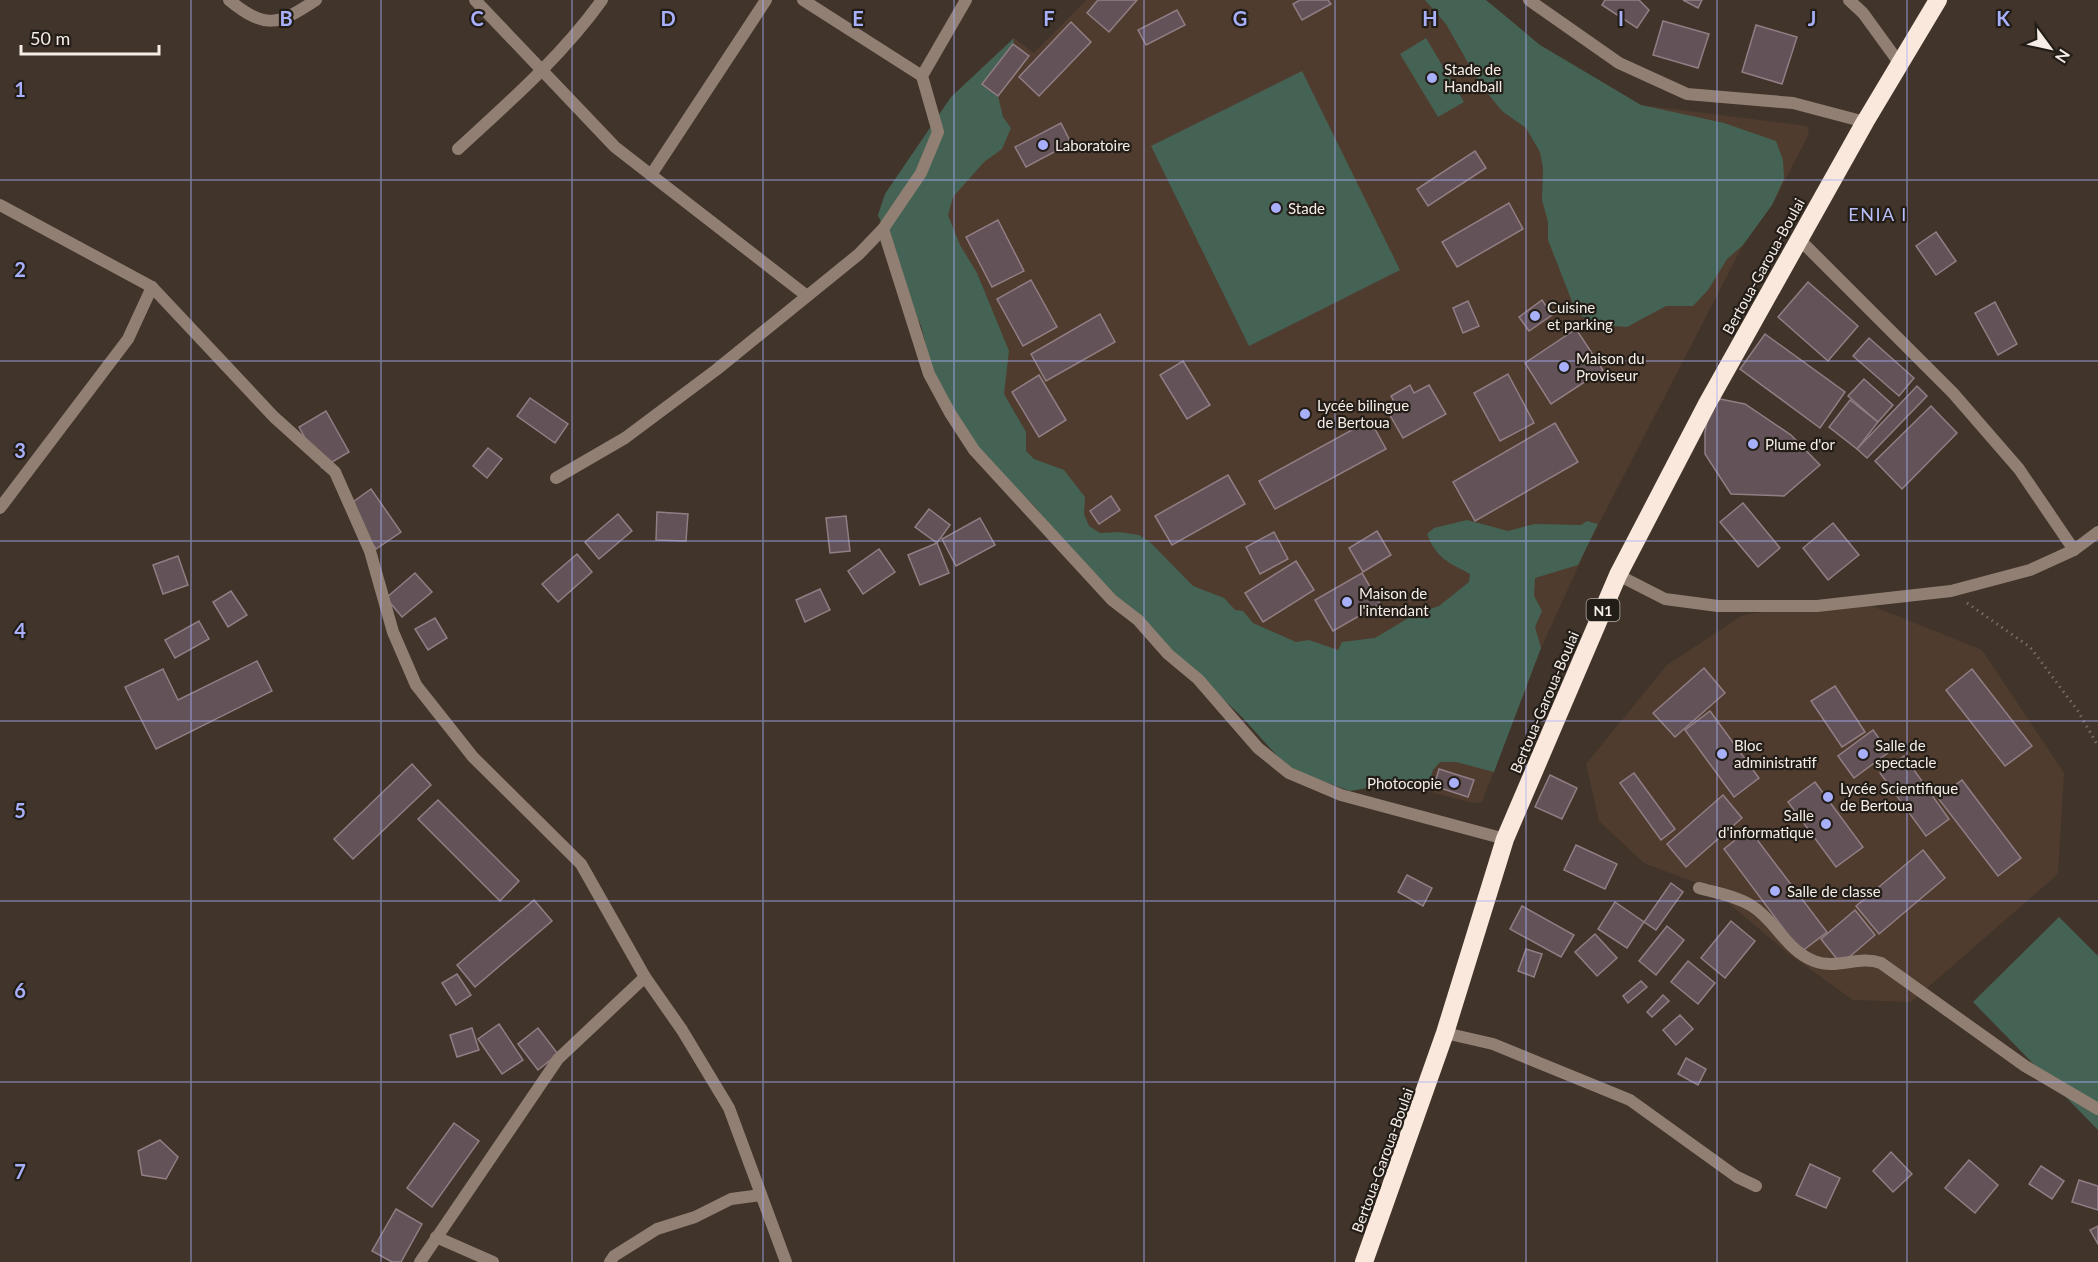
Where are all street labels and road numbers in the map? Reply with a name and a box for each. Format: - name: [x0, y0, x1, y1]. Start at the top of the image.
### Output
- street label: Bertoua-Garoua-Boulai: [1718, 195, 1808, 337]
- road number: N1: [1586, 599, 1620, 621]
- street label: Bertoua-Garoua-Boulai: [1506, 628, 1582, 776]
- street label: Bertoua-Garoua-Boulai: [1347, 1085, 1417, 1235]

